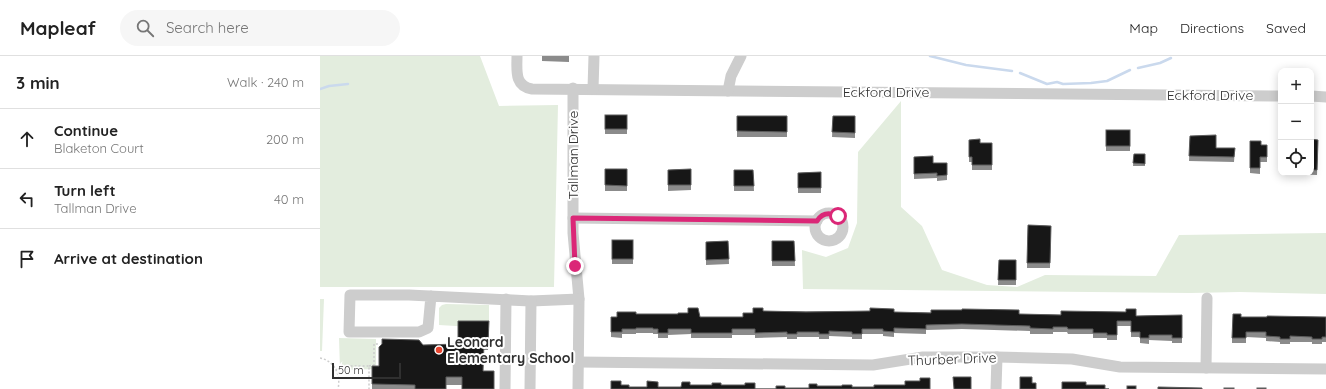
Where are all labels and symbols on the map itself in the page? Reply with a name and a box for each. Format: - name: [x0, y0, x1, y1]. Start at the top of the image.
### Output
- street label: Eckford Drive: [843, 83, 929, 101]
- street label: Eckford Drive: [1167, 86, 1253, 104]
- street label: Tallman Drive: [564, 110, 582, 199]
- route start: [829, 207, 847, 225]
- route end: [566, 257, 584, 275]
- place label: Leonard Elementary School: [447, 333, 574, 367]
- marker: Leonard Elementary School: [434, 345, 444, 355]
- street label: Thurber Drive: [907, 348, 997, 370]
- scale bar: [332, 361, 401, 380]

